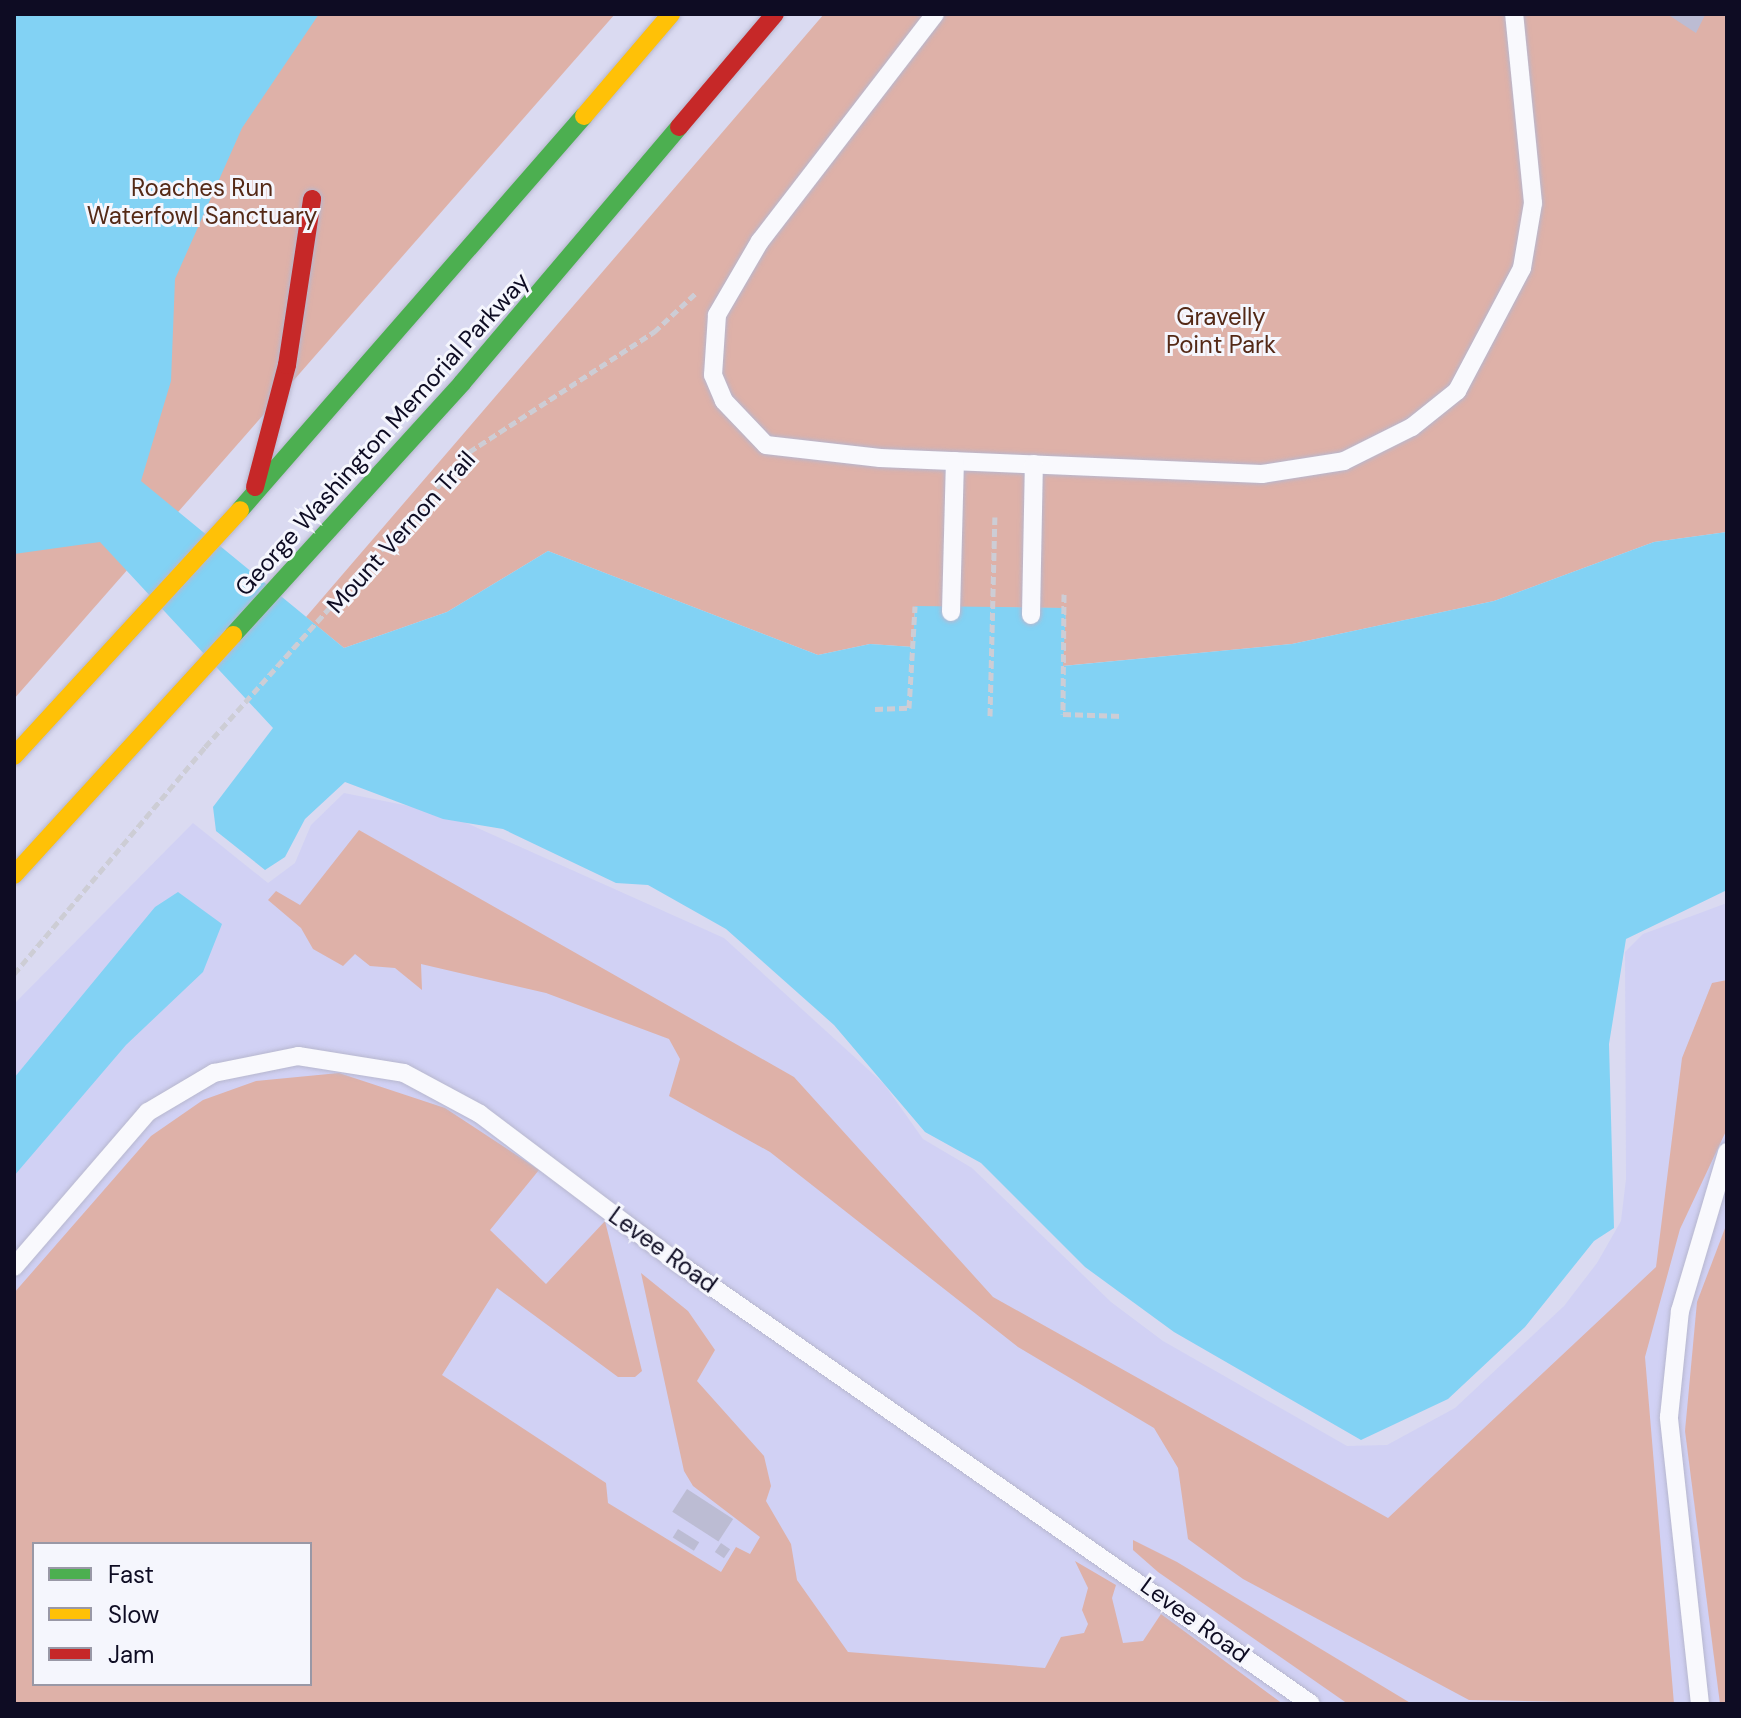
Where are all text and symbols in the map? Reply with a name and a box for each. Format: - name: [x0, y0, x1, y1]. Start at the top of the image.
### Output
- park label: Roaches Run Waterfowl Sanctuary: [87, 174, 317, 230]
- street label: George Washington Memorial Parkway: [229, 266, 535, 602]
- park label: Gravelly Point Park: [1166, 303, 1276, 359]
- street label: Mount Vernon Trail: [321, 445, 481, 619]
- street label: Levee Road: [603, 1201, 723, 1299]
- legend: [32, 1542, 312, 1686]
- text: Fast: [108, 1559, 154, 1590]
- street label: Levee Road: [1135, 1571, 1255, 1669]
- text: Slow: [108, 1599, 159, 1630]
- text: Jam: [108, 1639, 154, 1670]

